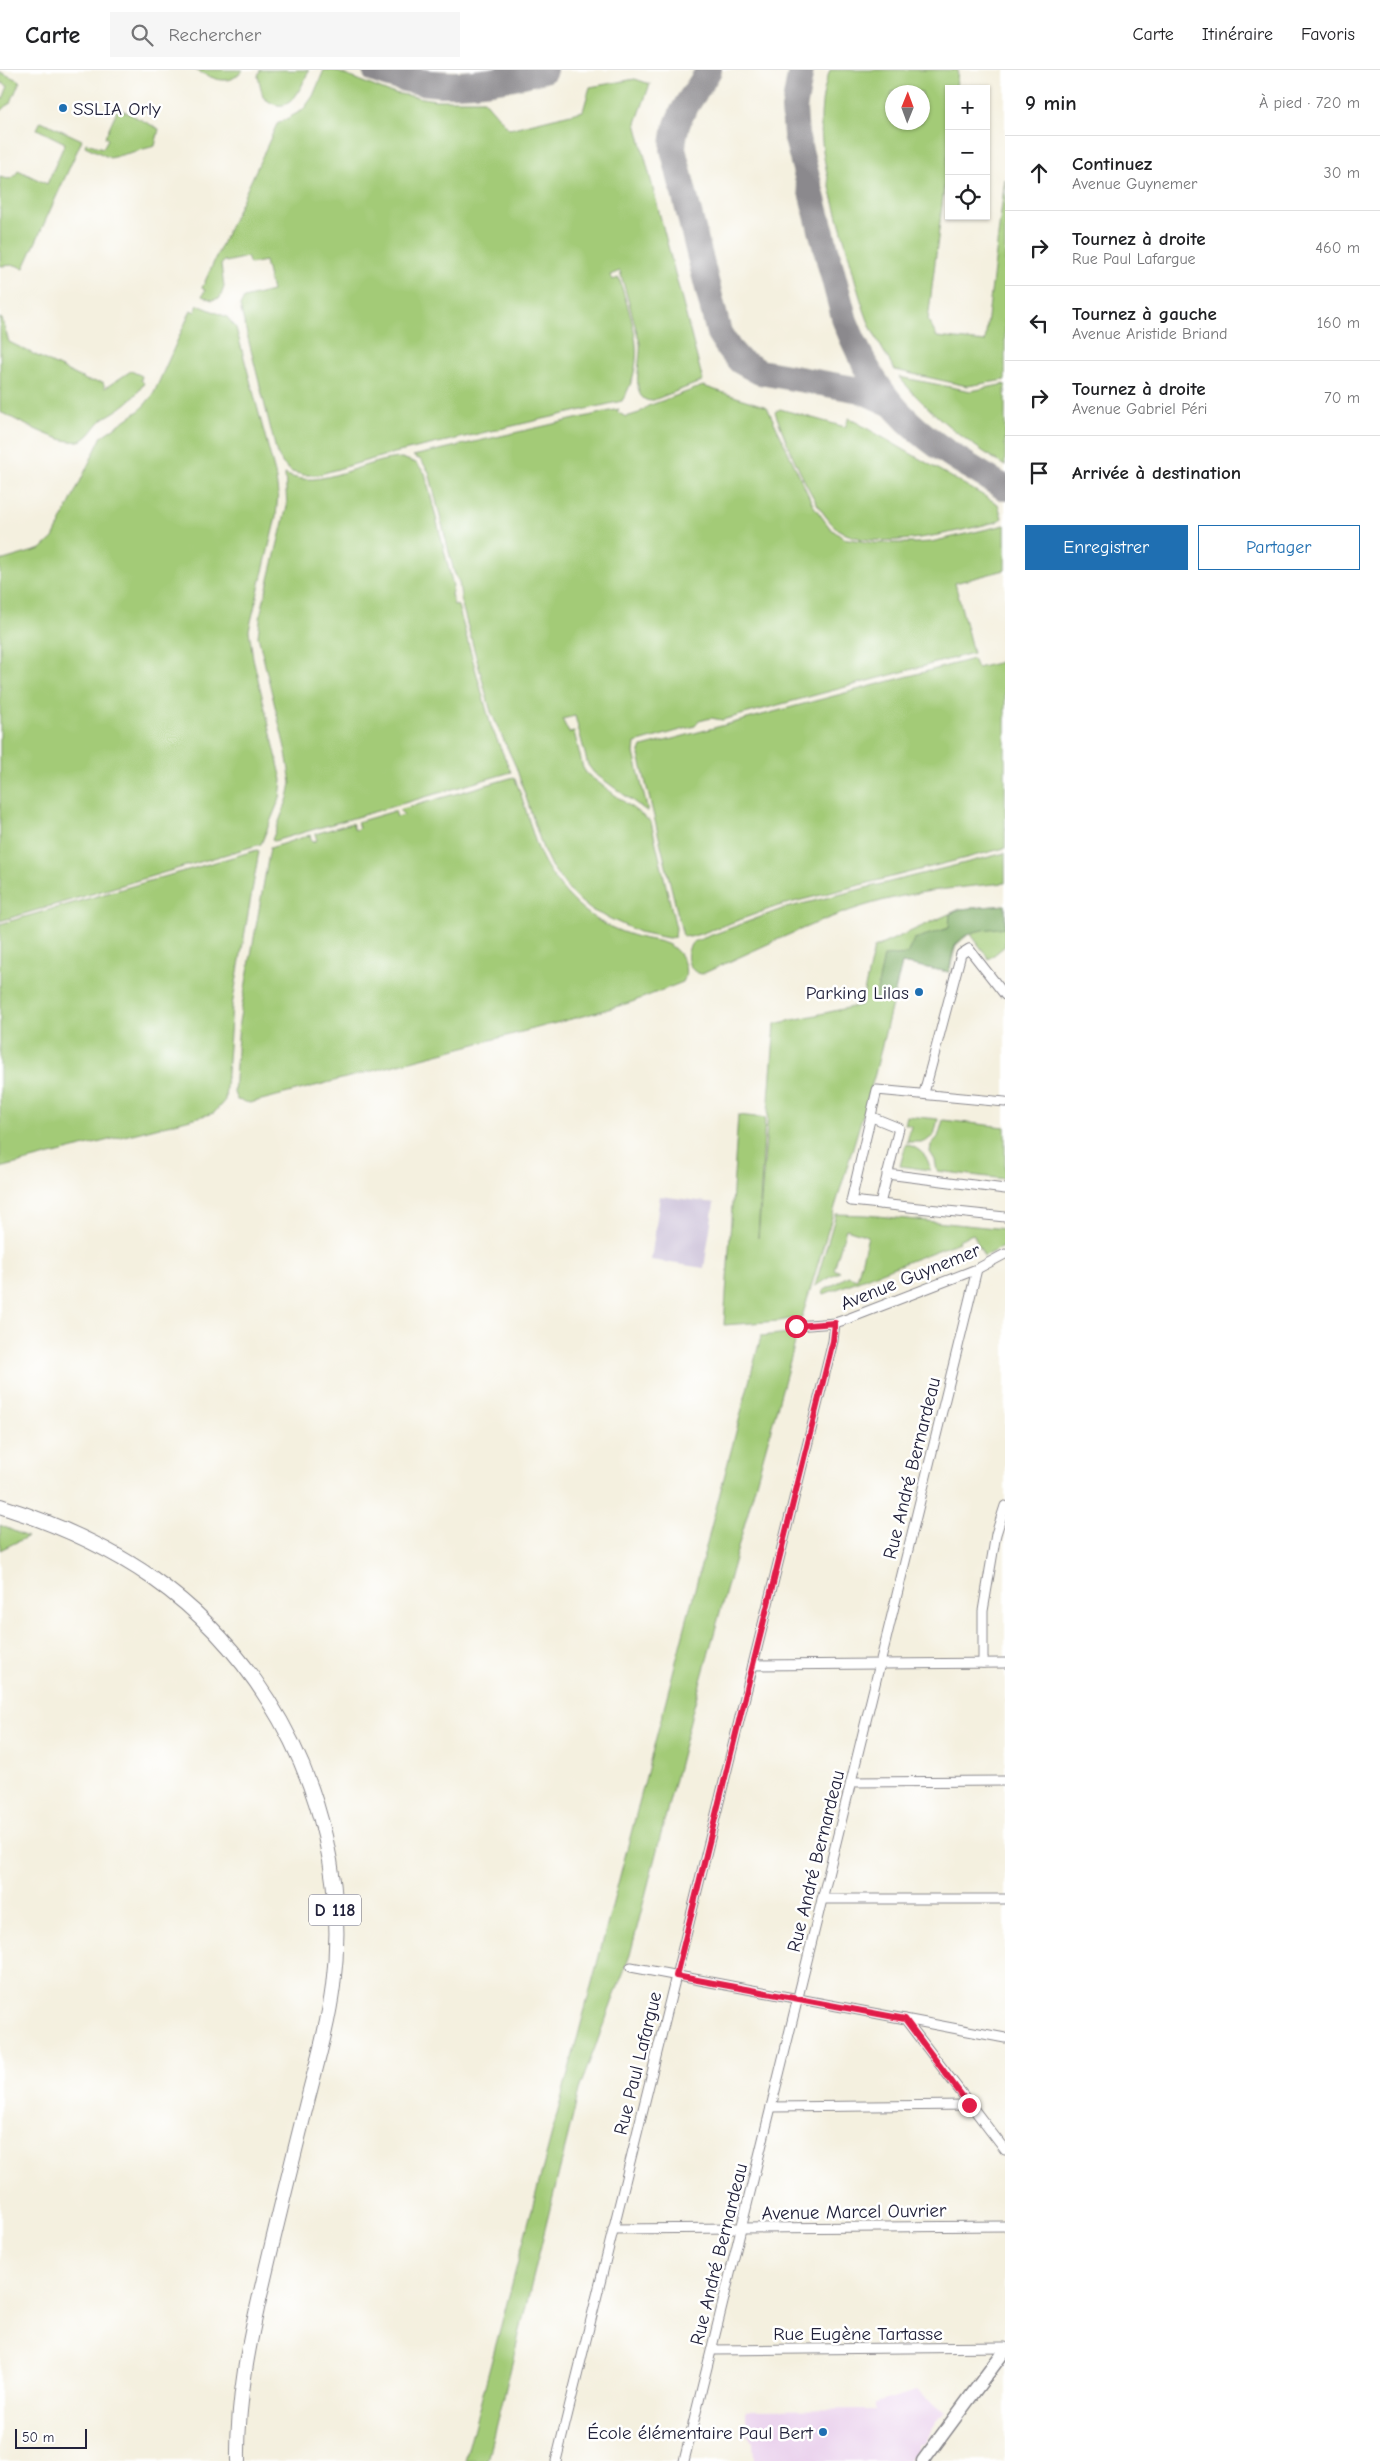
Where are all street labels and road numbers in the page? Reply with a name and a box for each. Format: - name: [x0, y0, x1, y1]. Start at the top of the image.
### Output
- street label: Avenue Guynemer: [837, 1239, 984, 1315]
- street label: Rue André Bernardeau: [879, 1375, 945, 1561]
- street label: Rue André Bernardeau: [783, 1768, 849, 1954]
- road number: D 118: [309, 1894, 361, 1926]
- street label: Rue Paul Lafargue: [610, 1989, 666, 2137]
- street label: Rue André Bernardeau: [686, 2161, 752, 2347]
- street label: Avenue Marcel Ouvrier: [761, 2199, 947, 2225]
- street label: Rue Eugène Tartasse: [773, 2323, 943, 2345]

